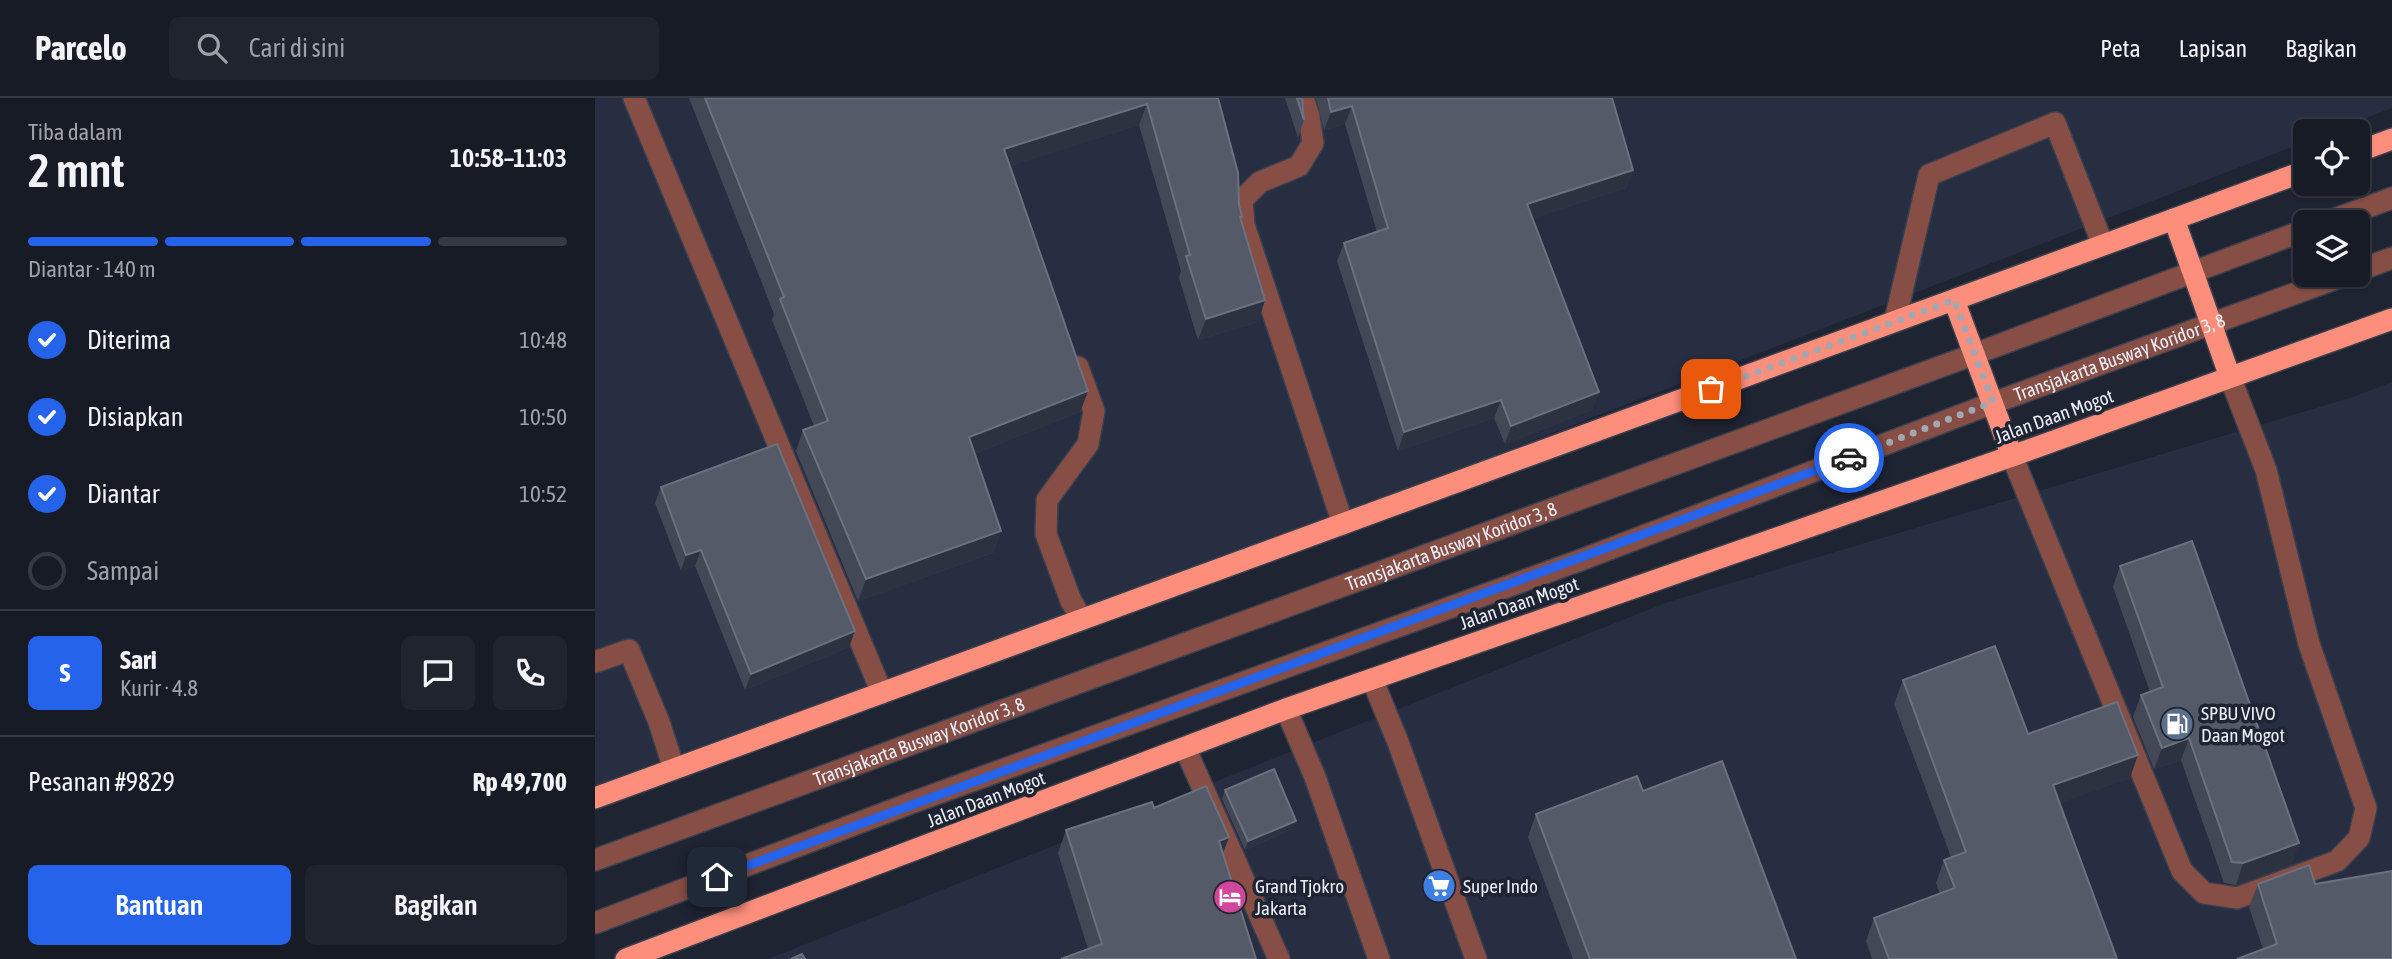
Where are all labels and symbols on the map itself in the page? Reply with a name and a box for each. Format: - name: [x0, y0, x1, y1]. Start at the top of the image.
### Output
- street label: Transjakarta Busway Koridor 3, 8: [2011, 309, 2228, 406]
- pin: [1681, 359, 1741, 419]
- street label: Jalan Daan Mogot: [1992, 384, 2116, 448]
- courier: [1814, 423, 1884, 493]
- street label: Transjakarta Busway Koridor 3, 8: [1343, 497, 1560, 595]
- street label: Jalan Daan Mogot: [1457, 572, 1581, 634]
- street label: Transjakarta Busway Koridor 3, 8: [810, 692, 1028, 790]
- place label: SPBU VIVO Daan Mogot: [2201, 702, 2285, 746]
- fuel station icon: SPBU VIVO Daan Mogot: [2158, 705, 2196, 743]
- street label: Jalan Daan Mogot: [924, 766, 1048, 832]
- pin: [687, 847, 747, 907]
- supermarket icon: Super Indo: [1420, 867, 1458, 905]
- place label: Grand Tjokro Jakarta: [1255, 875, 1344, 919]
- place label: Super Indo: [1463, 875, 1538, 897]
- hotel icon: Grand Tjokro Jakarta: [1211, 878, 1249, 916]

